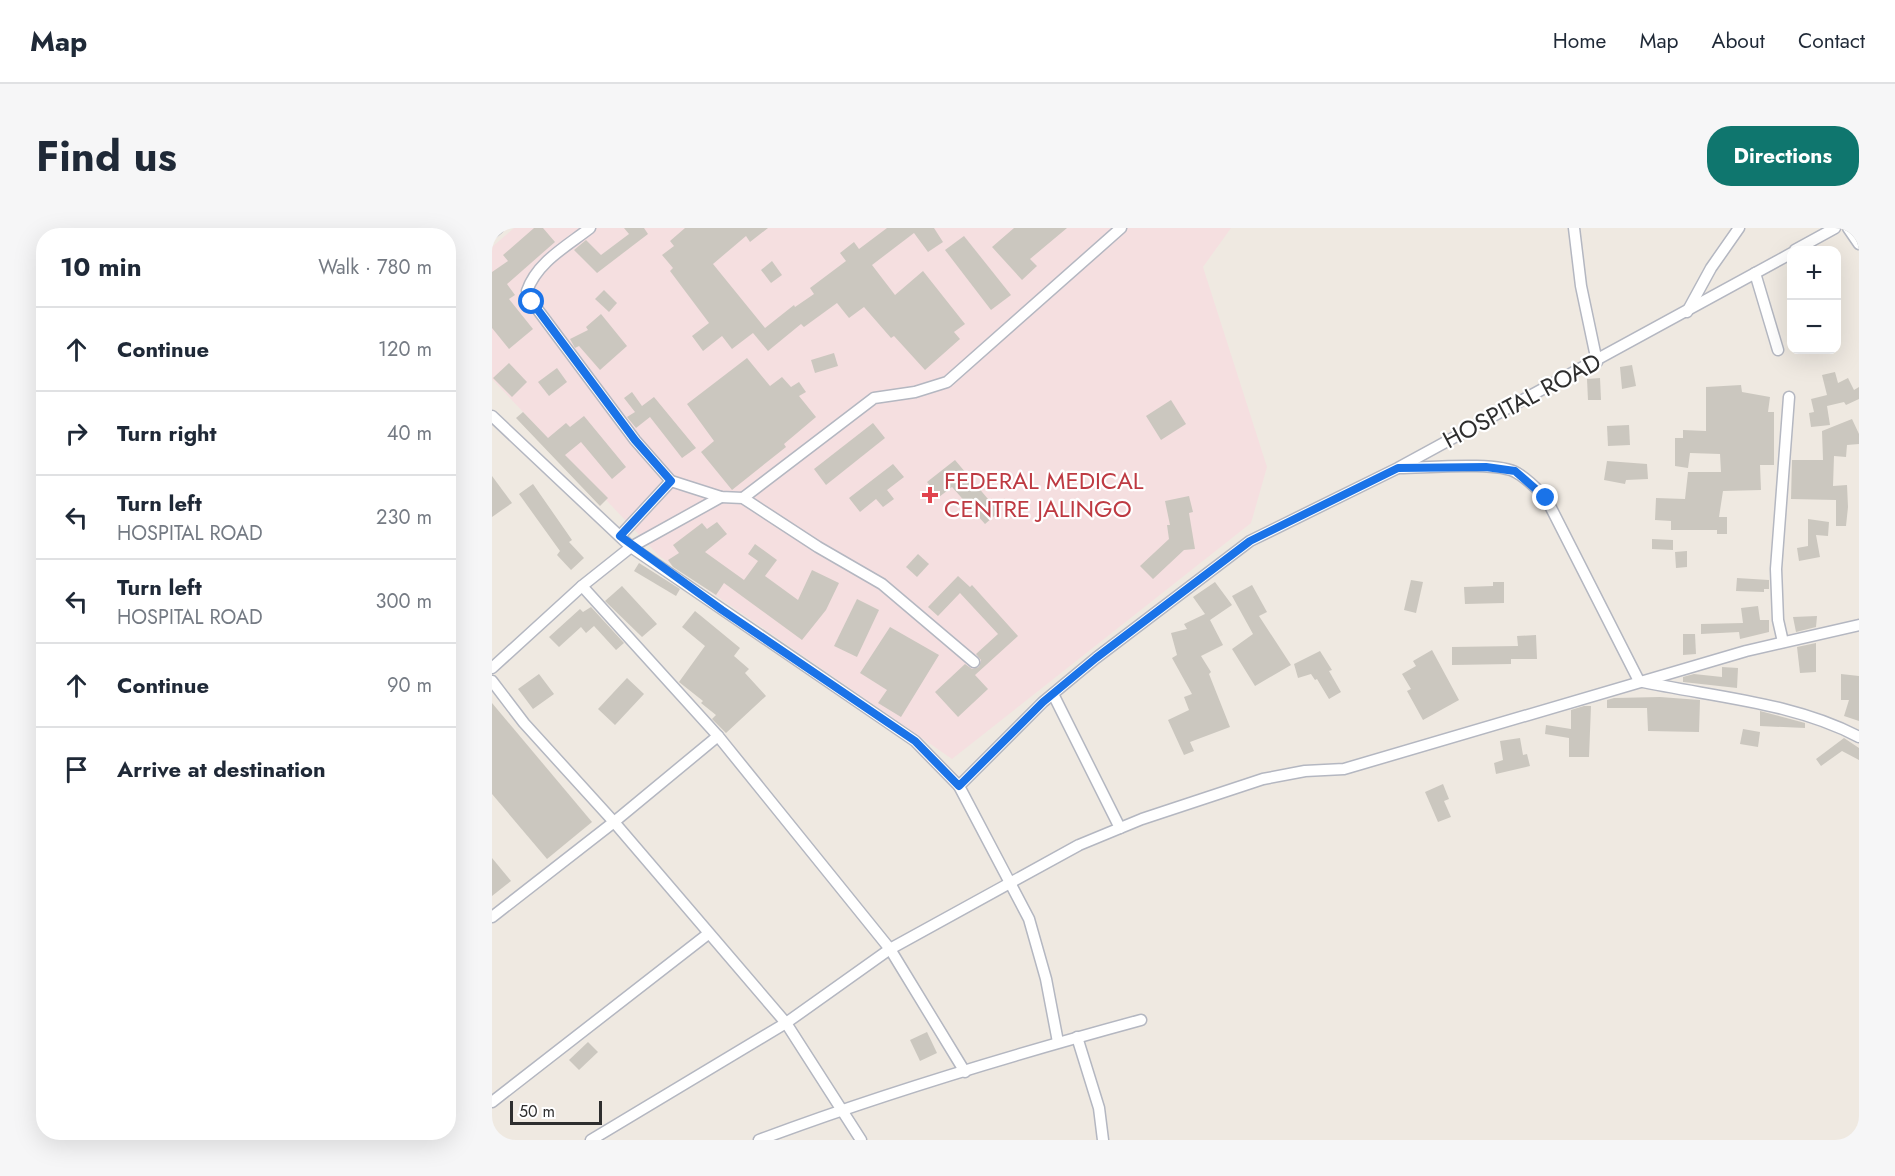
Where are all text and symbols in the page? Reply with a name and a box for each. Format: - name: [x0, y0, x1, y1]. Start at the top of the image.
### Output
- text: Map: [30, 21, 87, 62]
- text: Home: [1553, 26, 1606, 56]
- text: Map: [1639, 26, 1679, 56]
- text: About: [1712, 26, 1765, 56]
- text: Contact: [1798, 26, 1865, 56]
- text: Find us: [36, 126, 177, 187]
- button: Directions: [1707, 126, 1859, 186]
- map controls: [1787, 246, 1841, 354]
- button: +: [1787, 246, 1841, 300]
- text: 10 min: [60, 248, 142, 286]
- text: Walk · 780 m: [318, 253, 432, 282]
- route start: [518, 288, 544, 314]
- button: −: [1787, 300, 1841, 354]
- icon: ahead: [60, 333, 93, 366]
- text: Continue: [117, 333, 209, 365]
- text: 120 m: [378, 335, 432, 364]
- street label: HOSPITAL ROAD: [1436, 344, 1607, 457]
- icon: right: [60, 417, 93, 450]
- text: Turn right: [117, 417, 217, 449]
- text: 40 m: [387, 419, 432, 448]
- place label: FEDERAL MEDICAL CENTRE JALINGO: [944, 463, 1144, 526]
- route end: [1532, 484, 1558, 510]
- marker: FEDERAL MEDICAL CENTRE JALINGO: [921, 486, 939, 504]
- text: Turn left: [117, 487, 202, 519]
- icon: left: [60, 501, 93, 534]
- text: 230 m: [376, 503, 432, 532]
- text: HOSPITAL ROAD: [117, 519, 263, 548]
- text: Turn left: [117, 571, 202, 603]
- icon: left: [60, 585, 93, 618]
- text: 300 m: [375, 587, 432, 616]
- text: HOSPITAL ROAD: [117, 603, 263, 632]
- icon: ahead: [60, 669, 93, 702]
- text: Continue: [117, 669, 209, 701]
- text: 90 m: [387, 671, 432, 700]
- icon: arrive: [60, 753, 93, 786]
- text: Arrive at destination: [117, 753, 326, 785]
- scale bar: [510, 1098, 602, 1126]
- text: 50 m: [519, 1100, 555, 1123]

